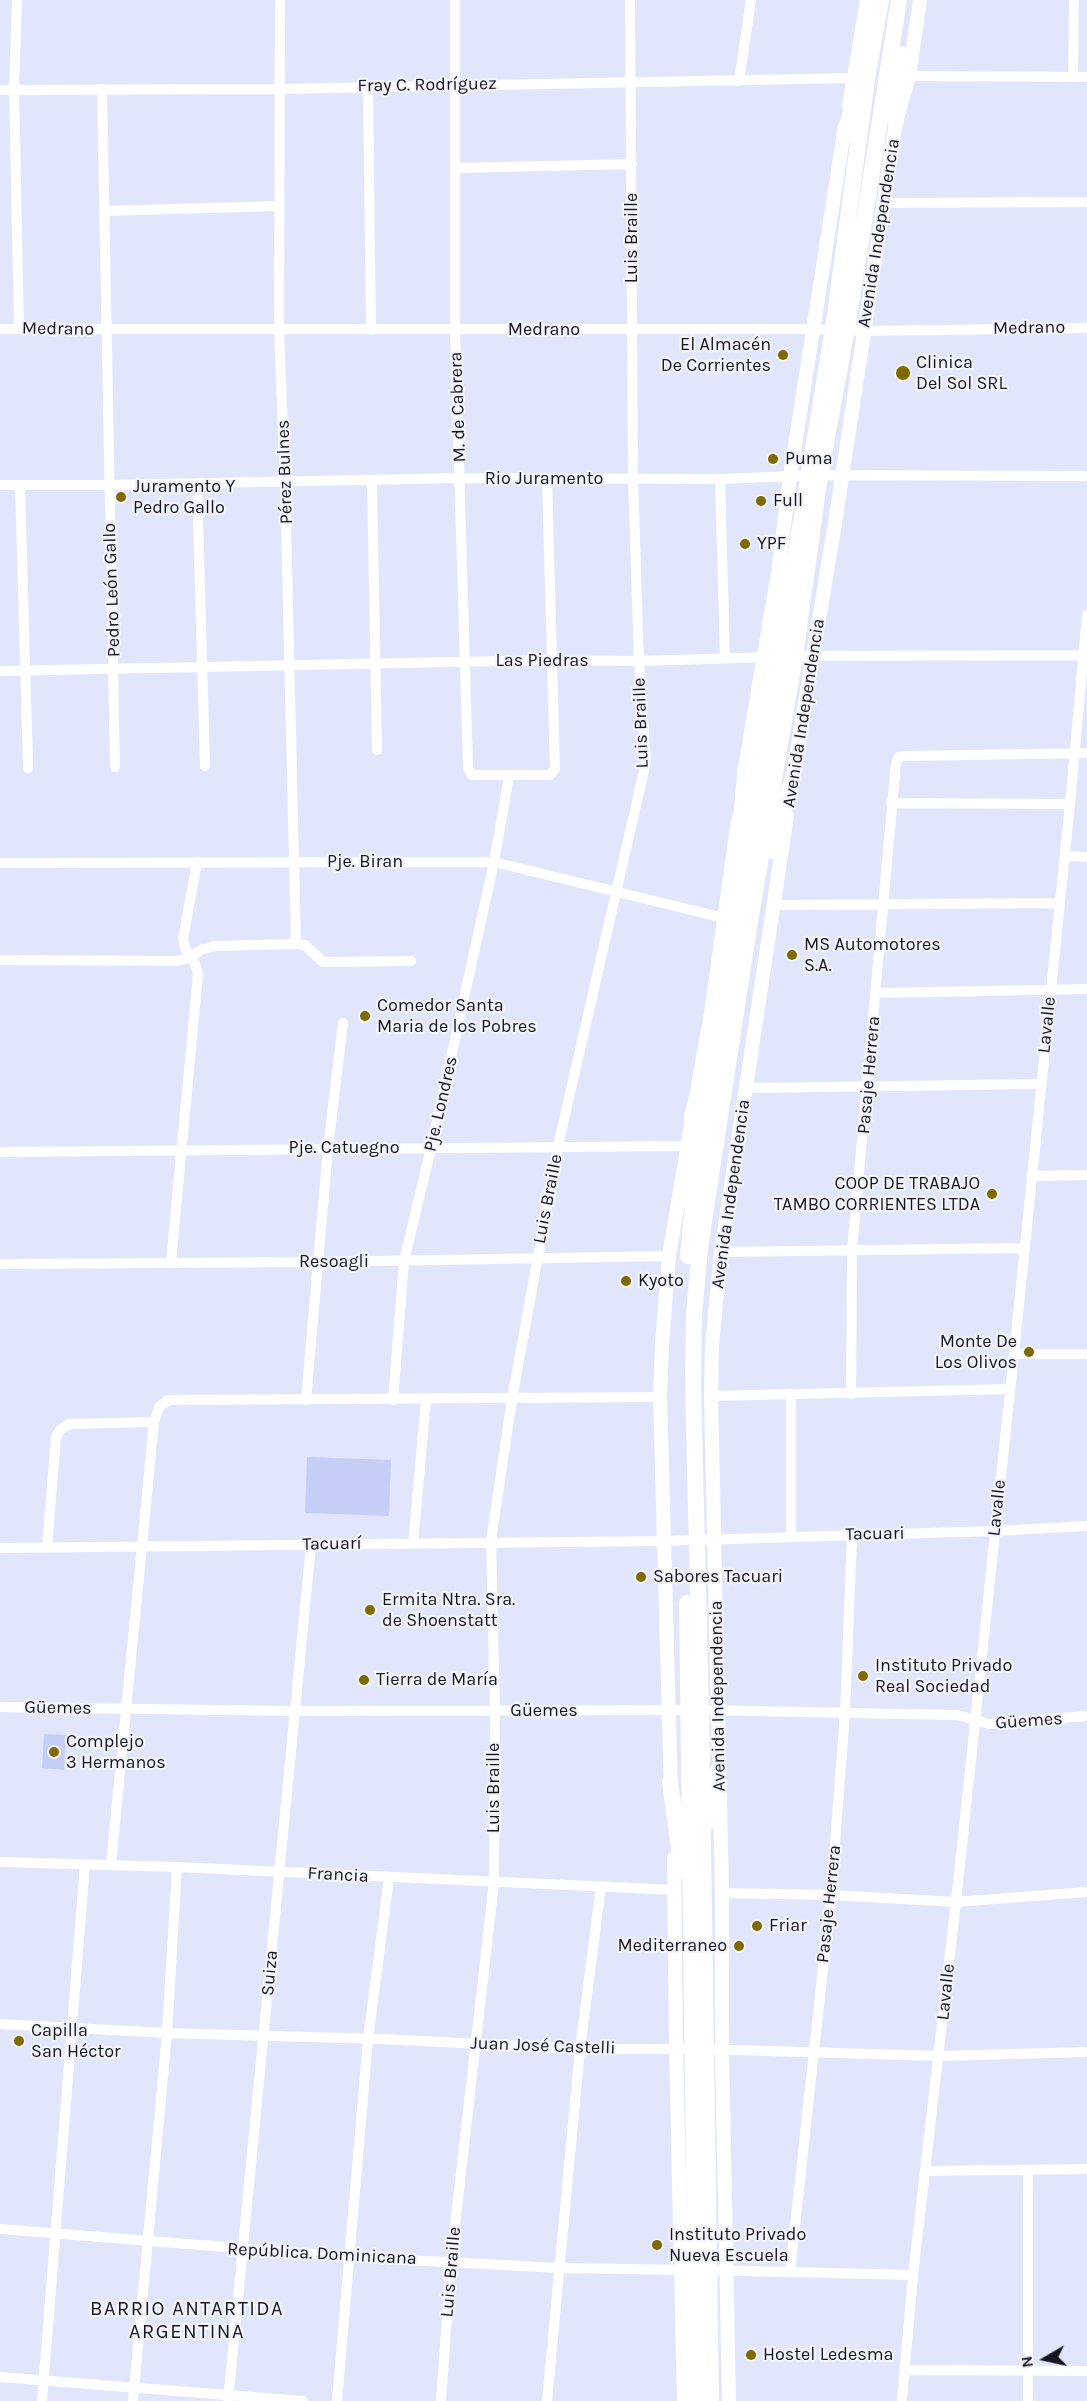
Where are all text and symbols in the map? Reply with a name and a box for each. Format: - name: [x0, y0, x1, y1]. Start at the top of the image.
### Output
- street label: Fray C. Rodríguez: [357, 73, 497, 97]
- street label: Avenida Independencia: [853, 137, 905, 329]
- street label: Luis Braille: [621, 193, 643, 283]
- street label: Medrano: [993, 317, 1065, 339]
- street label: Medrano: [22, 318, 94, 340]
- street label: Medrano: [508, 319, 580, 341]
- place label: El Almacén De Corrientes: [661, 334, 771, 376]
- marker: El Almacén De Corrientes: [776, 348, 790, 362]
- street label: M. de Cabrera: [445, 351, 471, 463]
- place label: Clinica Del Sol SRL: [916, 352, 1007, 394]
- marker: Clinica Del Sol SRL: [894, 364, 912, 382]
- street label: Pérez Bulnes: [272, 419, 298, 525]
- place label: Puma: [785, 448, 833, 470]
- marker: Puma: [766, 452, 780, 466]
- street label: Rio Juramento: [485, 468, 603, 490]
- place label: Juramento Y Pedro Gallo: [133, 476, 235, 518]
- marker: Juramento Y Pedro Gallo: [114, 490, 128, 504]
- place label: Full: [773, 490, 803, 512]
- marker: Full: [754, 494, 768, 508]
- street label: Pedro León Gallo: [99, 522, 125, 658]
- place label: YPF: [757, 533, 786, 555]
- marker: YPF: [738, 537, 752, 551]
- street label: Avenida Independencia: [778, 617, 830, 809]
- street label: Las Piedras: [495, 650, 589, 672]
- street label: Luis Braille: [629, 677, 653, 769]
- street label: Pje. Biran: [327, 851, 403, 873]
- place label: MS Automotores S.A.: [804, 934, 941, 976]
- marker: MS Automotores S.A.: [785, 948, 799, 962]
- place label: Comedor Santa Maria de los Pobres: [377, 995, 537, 1038]
- street label: Lavalle: [1033, 996, 1061, 1054]
- marker: Comedor Santa Maria de los Pobres: [358, 1009, 372, 1023]
- street label: Pasaje Herrera: [853, 1015, 885, 1135]
- street label: Pje. Londres: [420, 1054, 462, 1154]
- street label: Avenida Independencia: [707, 1098, 755, 1290]
- street label: Pje. Catuegno: [288, 1137, 400, 1159]
- street label: Luis Braille: [529, 1152, 567, 1246]
- place label: COOP DE TRABAJO TAMBO CORRIENTES LTDA: [774, 1173, 980, 1216]
- marker: COOP DE TRABAJO TAMBO CORRIENTES LTDA: [985, 1187, 999, 1201]
- street label: Resoagli: [299, 1251, 369, 1273]
- place label: Kyoto: [638, 1270, 684, 1292]
- marker: Kyoto: [619, 1274, 633, 1288]
- place label: Monte De Los Olivos: [935, 1331, 1017, 1374]
- marker: Monte De Los Olivos: [1022, 1345, 1036, 1359]
- street label: Lavalle: [983, 1479, 1011, 1537]
- street label: Tacuari: [845, 1523, 905, 1545]
- street label: Tacuarí: [302, 1533, 362, 1555]
- place label: Sabores Tacuari: [653, 1566, 783, 1588]
- marker: Sabores Tacuari: [634, 1570, 648, 1584]
- place label: Ermita Ntra. Sra. de Shoenstatt: [382, 1589, 515, 1632]
- street label: Avenida Independencia: [706, 1600, 730, 1792]
- marker: Ermita Ntra. Sra. de Shoenstatt: [363, 1603, 377, 1617]
- place label: Instituto Privado Real Sociedad: [875, 1655, 1012, 1698]
- place label: Tierra de María: [376, 1669, 498, 1691]
- marker: Instituto Privado Real Sociedad: [856, 1669, 870, 1683]
- marker: Tierra de María: [357, 1673, 371, 1687]
- street label: Güemes: [24, 1697, 92, 1719]
- street label: Güemes: [510, 1700, 578, 1722]
- street label: Güemes: [995, 1708, 1063, 1734]
- place label: Complejo 3 Hermanos: [66, 1731, 166, 1774]
- street label: Luis Braille: [483, 1743, 505, 1833]
- marker: Complejo 3 Hermanos: [47, 1745, 61, 1759]
- street label: Pasaje Herrera: [812, 1844, 846, 1964]
- street label: Francia: [307, 1863, 369, 1887]
- place label: Friar: [769, 1915, 807, 1937]
- marker: Friar: [750, 1919, 764, 1933]
- place label: Mediterraneo: [618, 1935, 727, 1957]
- marker: Mediterraneo: [732, 1939, 746, 1953]
- street label: Suiza: [257, 1949, 283, 1997]
- street label: Lavalle: [932, 1963, 960, 2021]
- place label: Capilla San Héctor: [31, 2020, 121, 2062]
- street label: Juan José Castelli: [470, 2033, 616, 2059]
- marker: Capilla San Héctor: [12, 2034, 26, 2048]
- place label: Instituto Privado Nueva Escuela: [669, 2224, 806, 2266]
- street label: Luis Braille: [436, 2226, 466, 2318]
- street label: República. Dominicana: [227, 2238, 417, 2270]
- marker: Instituto Privado Nueva Escuela: [650, 2238, 664, 2252]
- district label: BARRIO ANTARTIDA ARGENTINA: [90, 2297, 284, 2344]
- north arrow: [1015, 2329, 1075, 2389]
- place label: Hostel Ledesma: [763, 2344, 893, 2366]
- marker: Hostel Ledesma: [744, 2348, 758, 2362]
- text: N: [1016, 2355, 1037, 2369]

